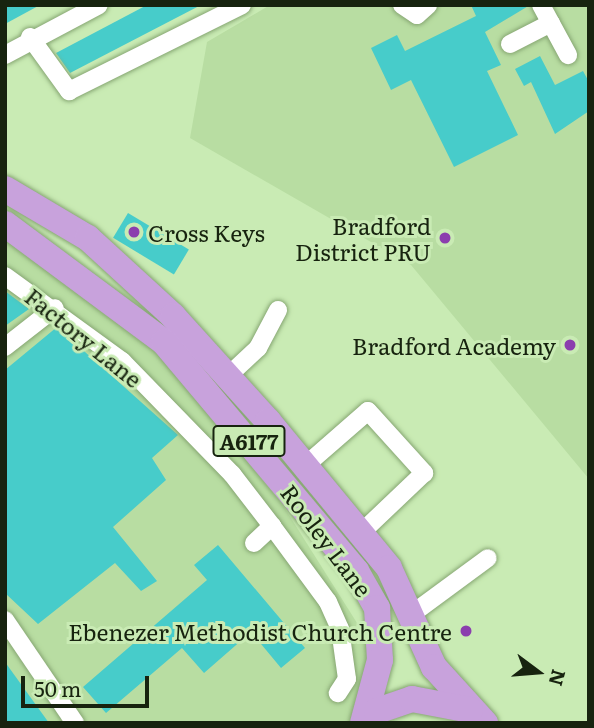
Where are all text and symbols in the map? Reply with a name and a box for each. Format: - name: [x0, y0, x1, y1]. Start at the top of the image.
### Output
- place label: Bradford District PRU: [295, 211, 431, 265]
- place label: Cross Keys: [148, 218, 265, 246]
- marker: Cross Keys: [126, 224, 142, 240]
- marker: Bradford District PRU: [437, 230, 453, 246]
- street label: Factory Lane: [20, 282, 148, 392]
- place label: Bradford Academy: [352, 331, 556, 359]
- marker: Bradford Academy: [562, 337, 578, 353]
- road number: A6177: [212, 424, 286, 458]
- street label: Rooley Lane: [276, 478, 378, 602]
- place label: Ebenezer Methodist Church Centre: [68, 617, 452, 645]
- marker: Ebenezer Methodist Church Centre: [458, 623, 474, 639]
- north arrow: [503, 637, 573, 707]
- scale bar: [24, 662, 152, 706]
- text: N: [543, 666, 574, 689]
- text: 50 m: [34, 672, 81, 703]

